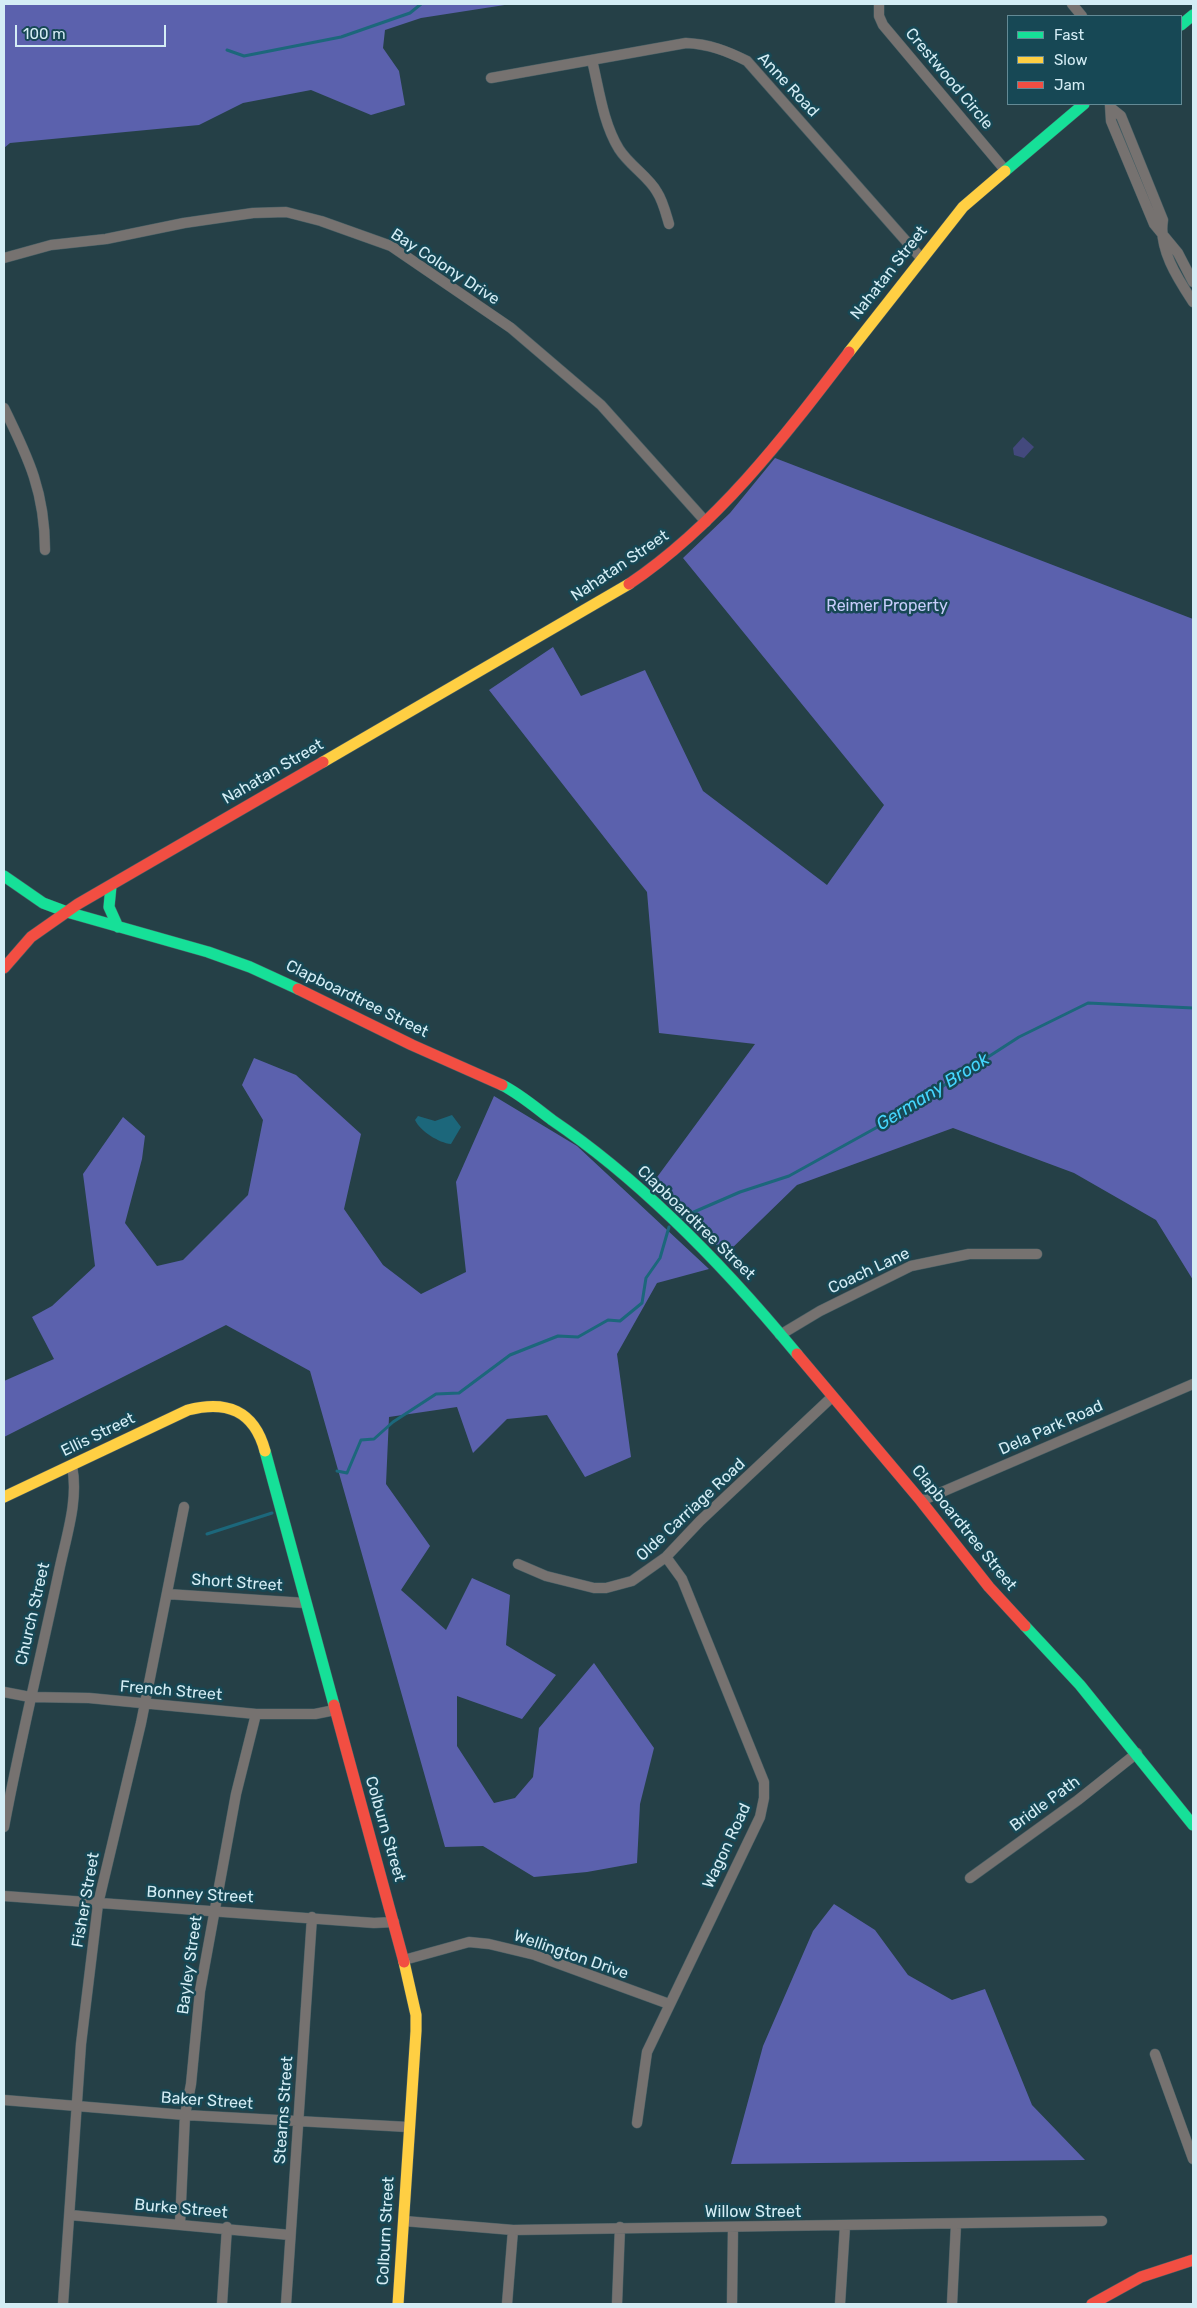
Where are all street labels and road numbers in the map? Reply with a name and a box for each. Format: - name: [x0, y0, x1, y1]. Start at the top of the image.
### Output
- street label: Crestwood Circle: [901, 24, 997, 134]
- street label: Anne Road: [753, 49, 823, 121]
- street label: Nahatan Street: [847, 222, 931, 324]
- street label: Bay Colony Drive: [387, 225, 503, 309]
- street label: Nahatan Street: [568, 526, 672, 606]
- street label: Nahatan Street: [219, 735, 327, 809]
- street label: Clapboardtree Street: [283, 956, 431, 1042]
- street label: Clapboardtree Street: [633, 1162, 759, 1284]
- street label: Coach Lane: [825, 1244, 913, 1298]
- street label: Dela Park Road: [996, 1397, 1106, 1459]
- street label: Ellis Street: [58, 1409, 138, 1461]
- street label: Olde Carriage Road: [633, 1455, 749, 1565]
- street label: Clapboardtree Street: [907, 1461, 1021, 1595]
- street label: Church Street: [12, 1561, 54, 1667]
- street label: Short Street: [191, 1570, 283, 1596]
- street label: French Street: [119, 1677, 223, 1705]
- street label: Bridle Path: [1006, 1772, 1084, 1836]
- street label: Colburn Street: [361, 1774, 409, 1884]
- street label: Wagon Road: [699, 1800, 755, 1892]
- street label: Fisher Street: [68, 1851, 104, 1949]
- street label: Bonney Street: [146, 1883, 254, 1907]
- street label: Bayley Street: [174, 1914, 206, 2016]
- street label: Wellington Drive: [511, 1926, 631, 1984]
- street label: Stearns Street: [271, 2055, 297, 2165]
- street label: Baker Street: [160, 2088, 254, 2114]
- street label: Colburn Street: [374, 2176, 398, 2286]
- street label: Burke Street: [134, 2195, 228, 2223]
- street label: Willow Street: [705, 2202, 801, 2222]

